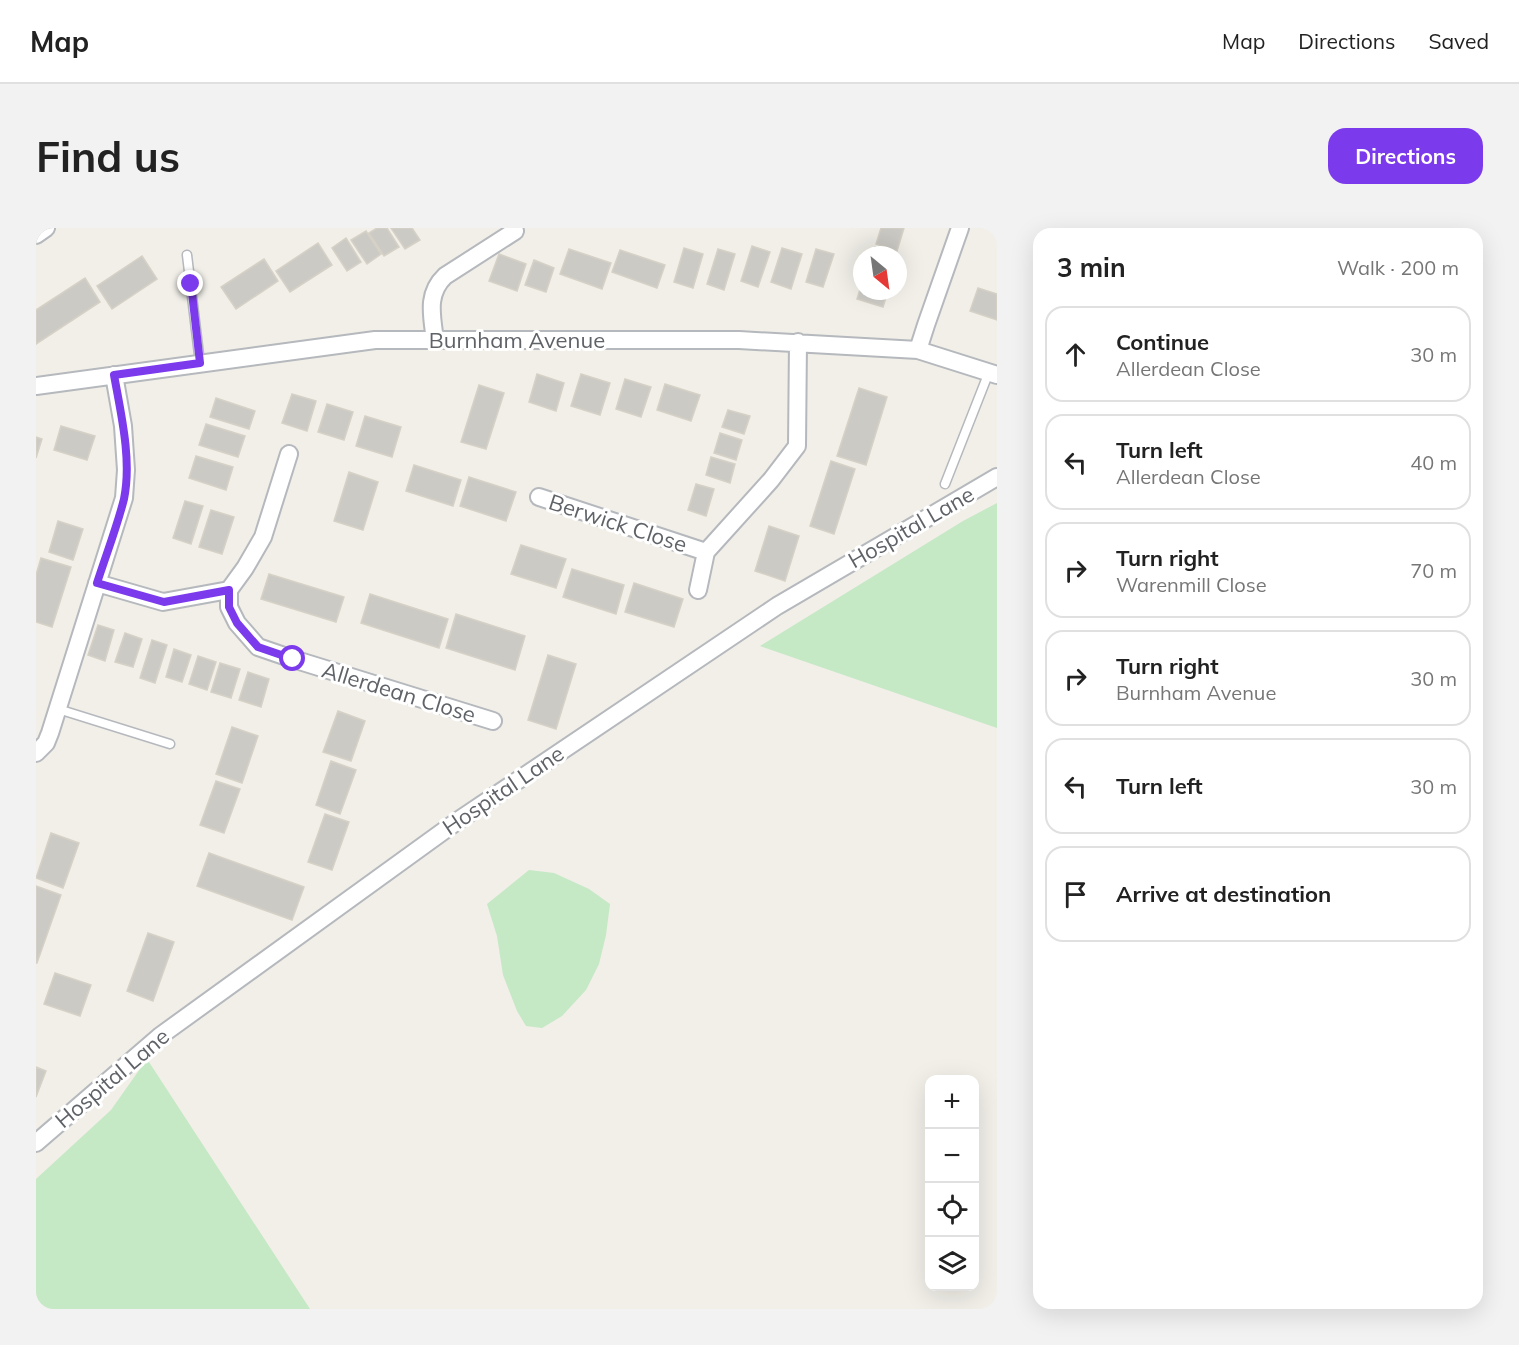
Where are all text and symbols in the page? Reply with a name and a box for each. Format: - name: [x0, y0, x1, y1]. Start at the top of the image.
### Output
- text: Map: [30, 24, 89, 59]
- text: Map: [1222, 28, 1265, 54]
- text: Directions: [1298, 28, 1395, 54]
- text: Saved: [1428, 28, 1489, 54]
- button: Directions: [1328, 128, 1483, 184]
- text: Find us: [36, 130, 180, 183]
- north arrow: [853, 246, 907, 300]
- text: 3 min: [1057, 251, 1126, 284]
- text: Walk · 200 m: [1337, 255, 1459, 280]
- route end: [177, 270, 203, 296]
- street label: Burnham Avenue: [429, 326, 605, 354]
- text: Continue: [1116, 328, 1209, 356]
- icon: ahead: [1059, 338, 1092, 371]
- text: 30 m: [1410, 342, 1457, 367]
- text: Allerdean Close: [1116, 356, 1261, 381]
- text: Turn left: [1116, 436, 1203, 464]
- icon: left: [1059, 446, 1092, 479]
- text: 40 m: [1410, 450, 1457, 475]
- text: Allerdean Close: [1116, 464, 1261, 489]
- street label: Hospital Lane: [843, 480, 979, 574]
- street label: Berwick Close: [545, 487, 691, 559]
- text: Turn right: [1116, 544, 1219, 572]
- icon: right: [1059, 554, 1092, 587]
- text: 70 m: [1410, 558, 1457, 583]
- text: Warenmill Close: [1116, 572, 1267, 597]
- route start: [279, 645, 305, 671]
- text: Turn right: [1116, 652, 1219, 680]
- street label: Allerdean Close: [319, 655, 479, 729]
- icon: right: [1059, 662, 1092, 695]
- text: 30 m: [1410, 666, 1457, 691]
- text: Burnham Avenue: [1116, 680, 1276, 705]
- street label: Hospital Lane: [437, 739, 569, 841]
- icon: left: [1059, 770, 1092, 803]
- text: Turn left: [1116, 772, 1203, 800]
- text: 30 m: [1410, 774, 1457, 799]
- icon: arrive: [1059, 878, 1092, 911]
- text: Arrive at destination: [1116, 880, 1331, 908]
- street label: Hospital Lane: [49, 1022, 175, 1134]
- map controls: [925, 1075, 979, 1291]
- button: +: [925, 1075, 979, 1129]
- button: −: [925, 1129, 979, 1183]
- button: locate: [925, 1183, 979, 1237]
- button: layers: [925, 1237, 979, 1291]

